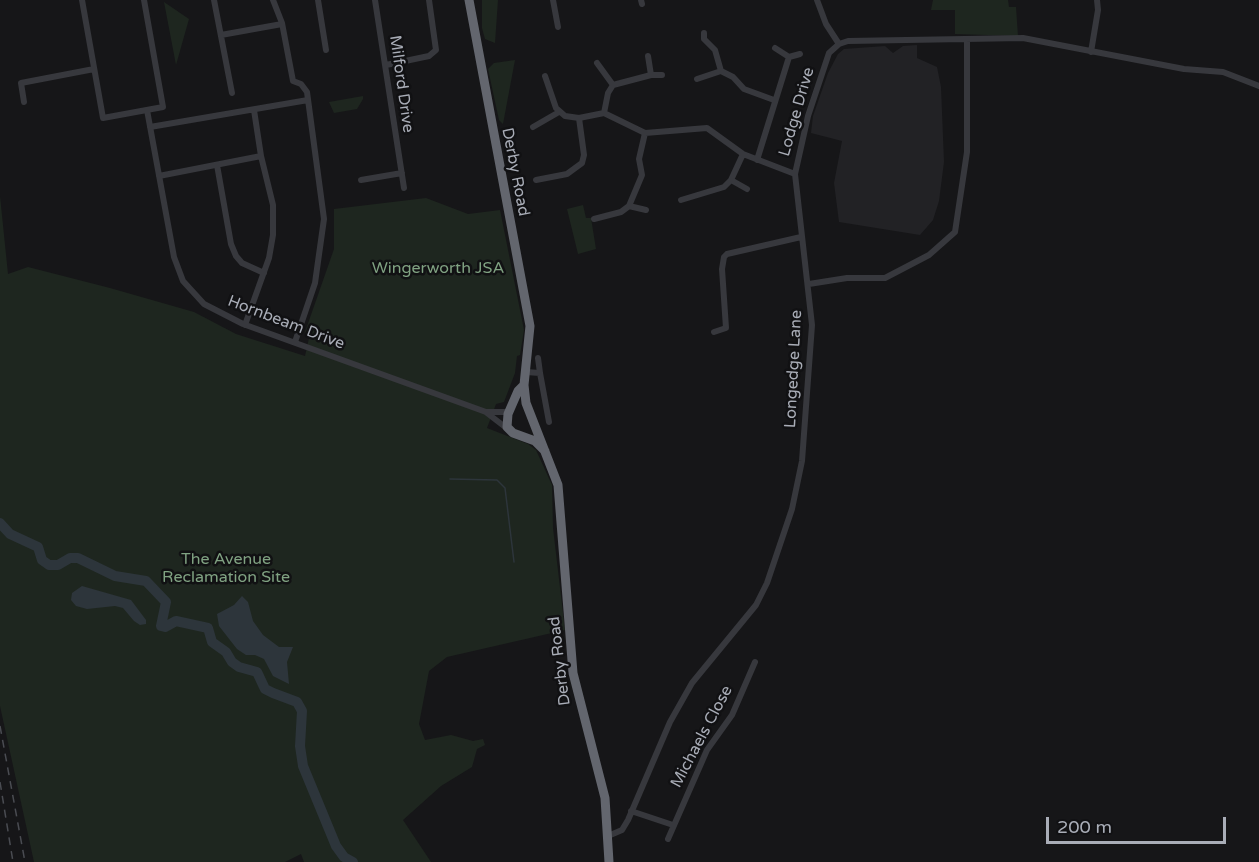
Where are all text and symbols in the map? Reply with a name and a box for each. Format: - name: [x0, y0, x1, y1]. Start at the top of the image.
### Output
- street label: Milford Drive: [385, 34, 417, 134]
- street label: Lodge Drive: [775, 65, 819, 159]
- street label: Derby Road: [497, 126, 533, 218]
- park label: Wingerworth JSA: [372, 259, 504, 279]
- street label: Hornbeam Drive: [225, 292, 347, 354]
- street label: Longedge Lane: [781, 309, 807, 429]
- park label: The Avenue Reclamation Site: [162, 550, 290, 588]
- street label: Derby Road: [545, 615, 575, 707]
- street label: Michaels Close: [667, 683, 737, 791]
- scale bar: [1049, 805, 1229, 843]
- text: 200 m: [1057, 816, 1112, 838]

